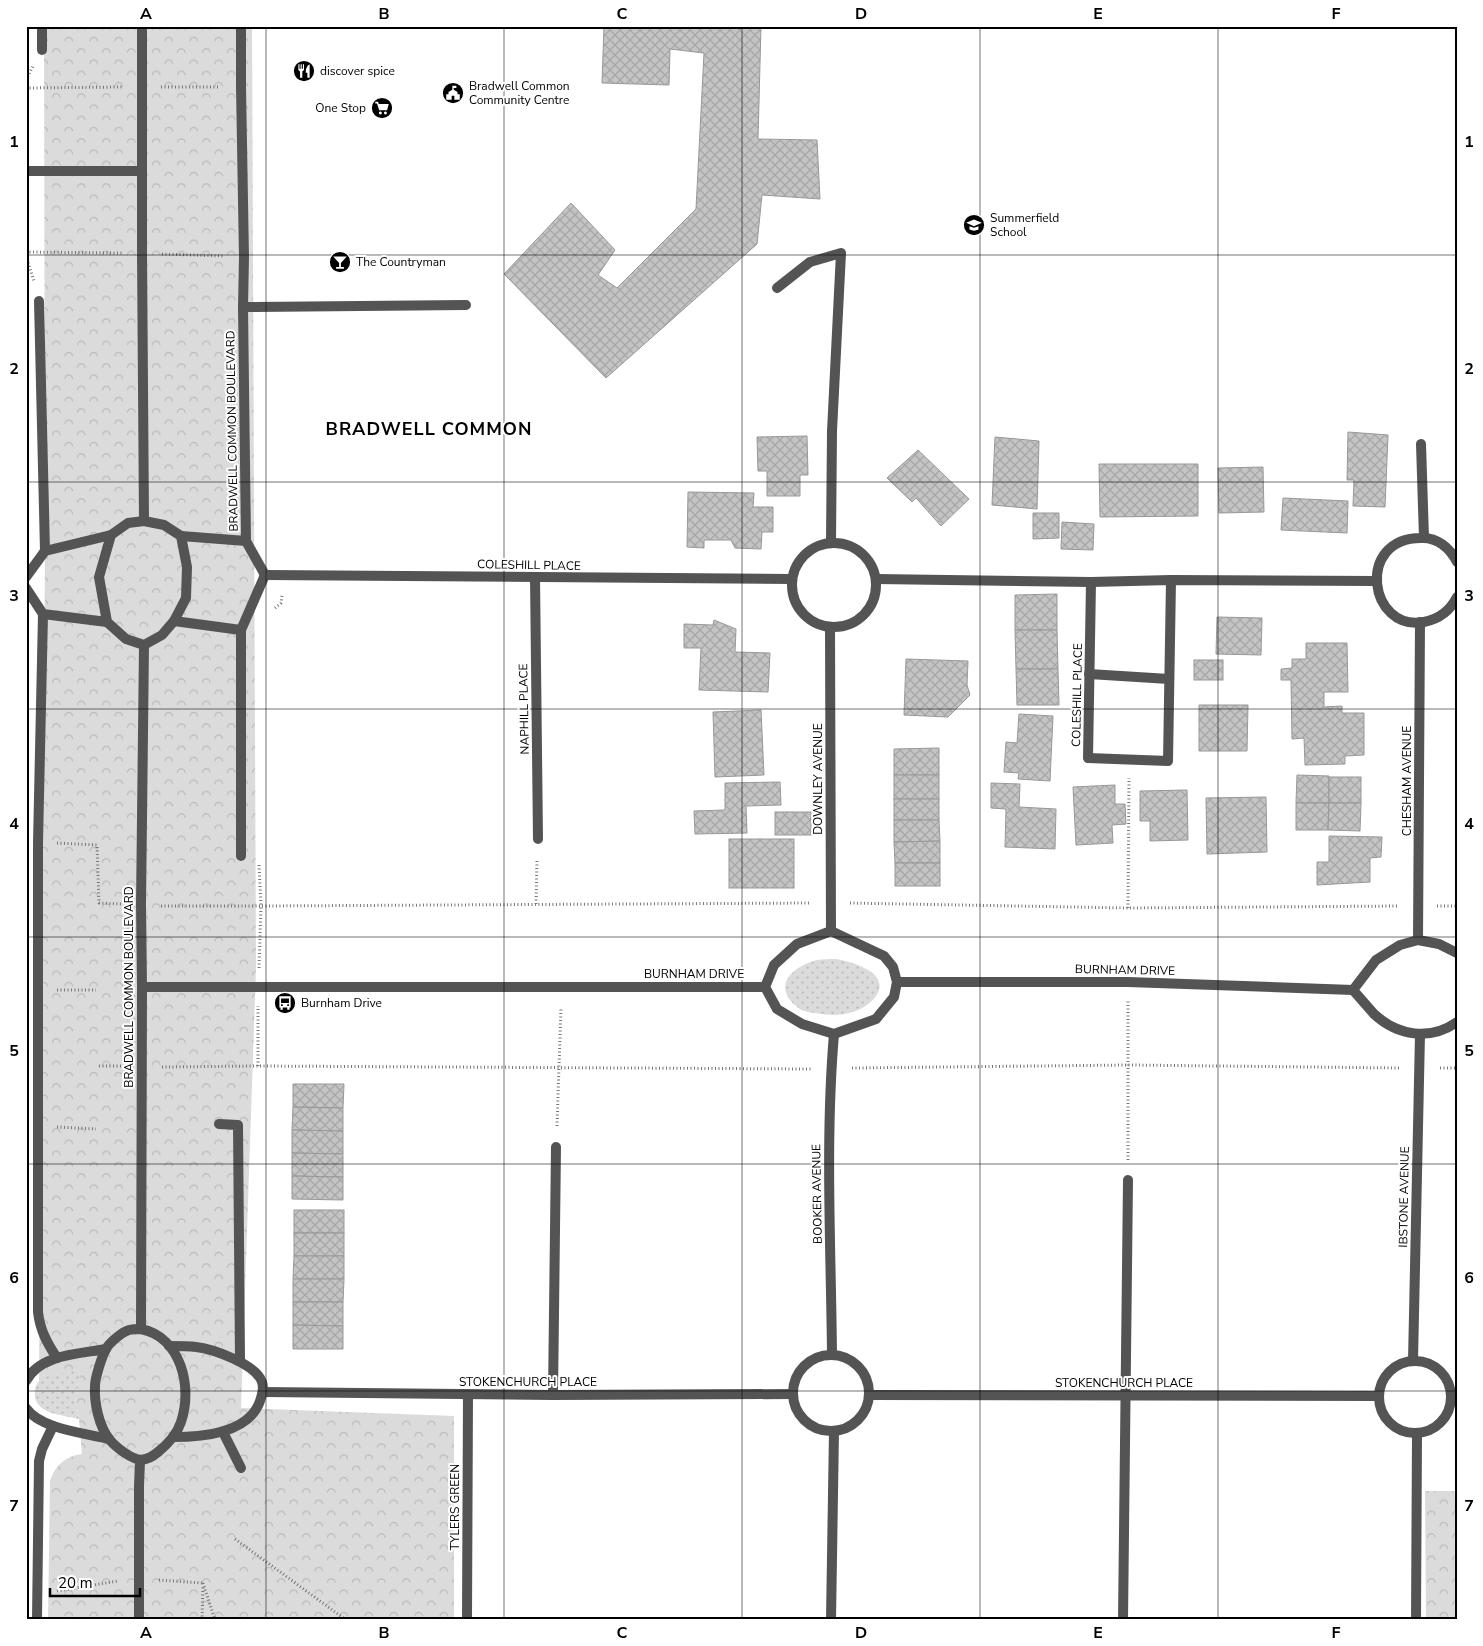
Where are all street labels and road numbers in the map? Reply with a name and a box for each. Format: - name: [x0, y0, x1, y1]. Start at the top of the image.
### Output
- street label: BRADWELL COMMON BOULEVARD: [222, 330, 242, 532]
- street label: COLESHILL PLACE: [477, 556, 581, 574]
- street label: COLESHILL PLACE: [1068, 643, 1086, 747]
- street label: NAPHILL PLACE: [515, 663, 533, 755]
- street label: DOWNLEY AVENUE: [810, 723, 826, 835]
- street label: CHESHAM AVENUE: [1399, 726, 1415, 836]
- street label: BRADWELL COMMON BOULEVARD: [121, 886, 137, 1088]
- street label: BURNHAM DRIVE: [1075, 961, 1175, 979]
- street label: BURNHAM DRIVE: [644, 966, 744, 982]
- street label: BOOKER AVENUE: [808, 1144, 826, 1244]
- street label: IBSTONE AVENUE: [1395, 1146, 1413, 1248]
- street label: STOKENCHURCH PLACE: [459, 1374, 597, 1390]
- street label: STOKENCHURCH PLACE: [1055, 1375, 1193, 1391]
- street label: TYLERS GREEN: [447, 1464, 463, 1550]

